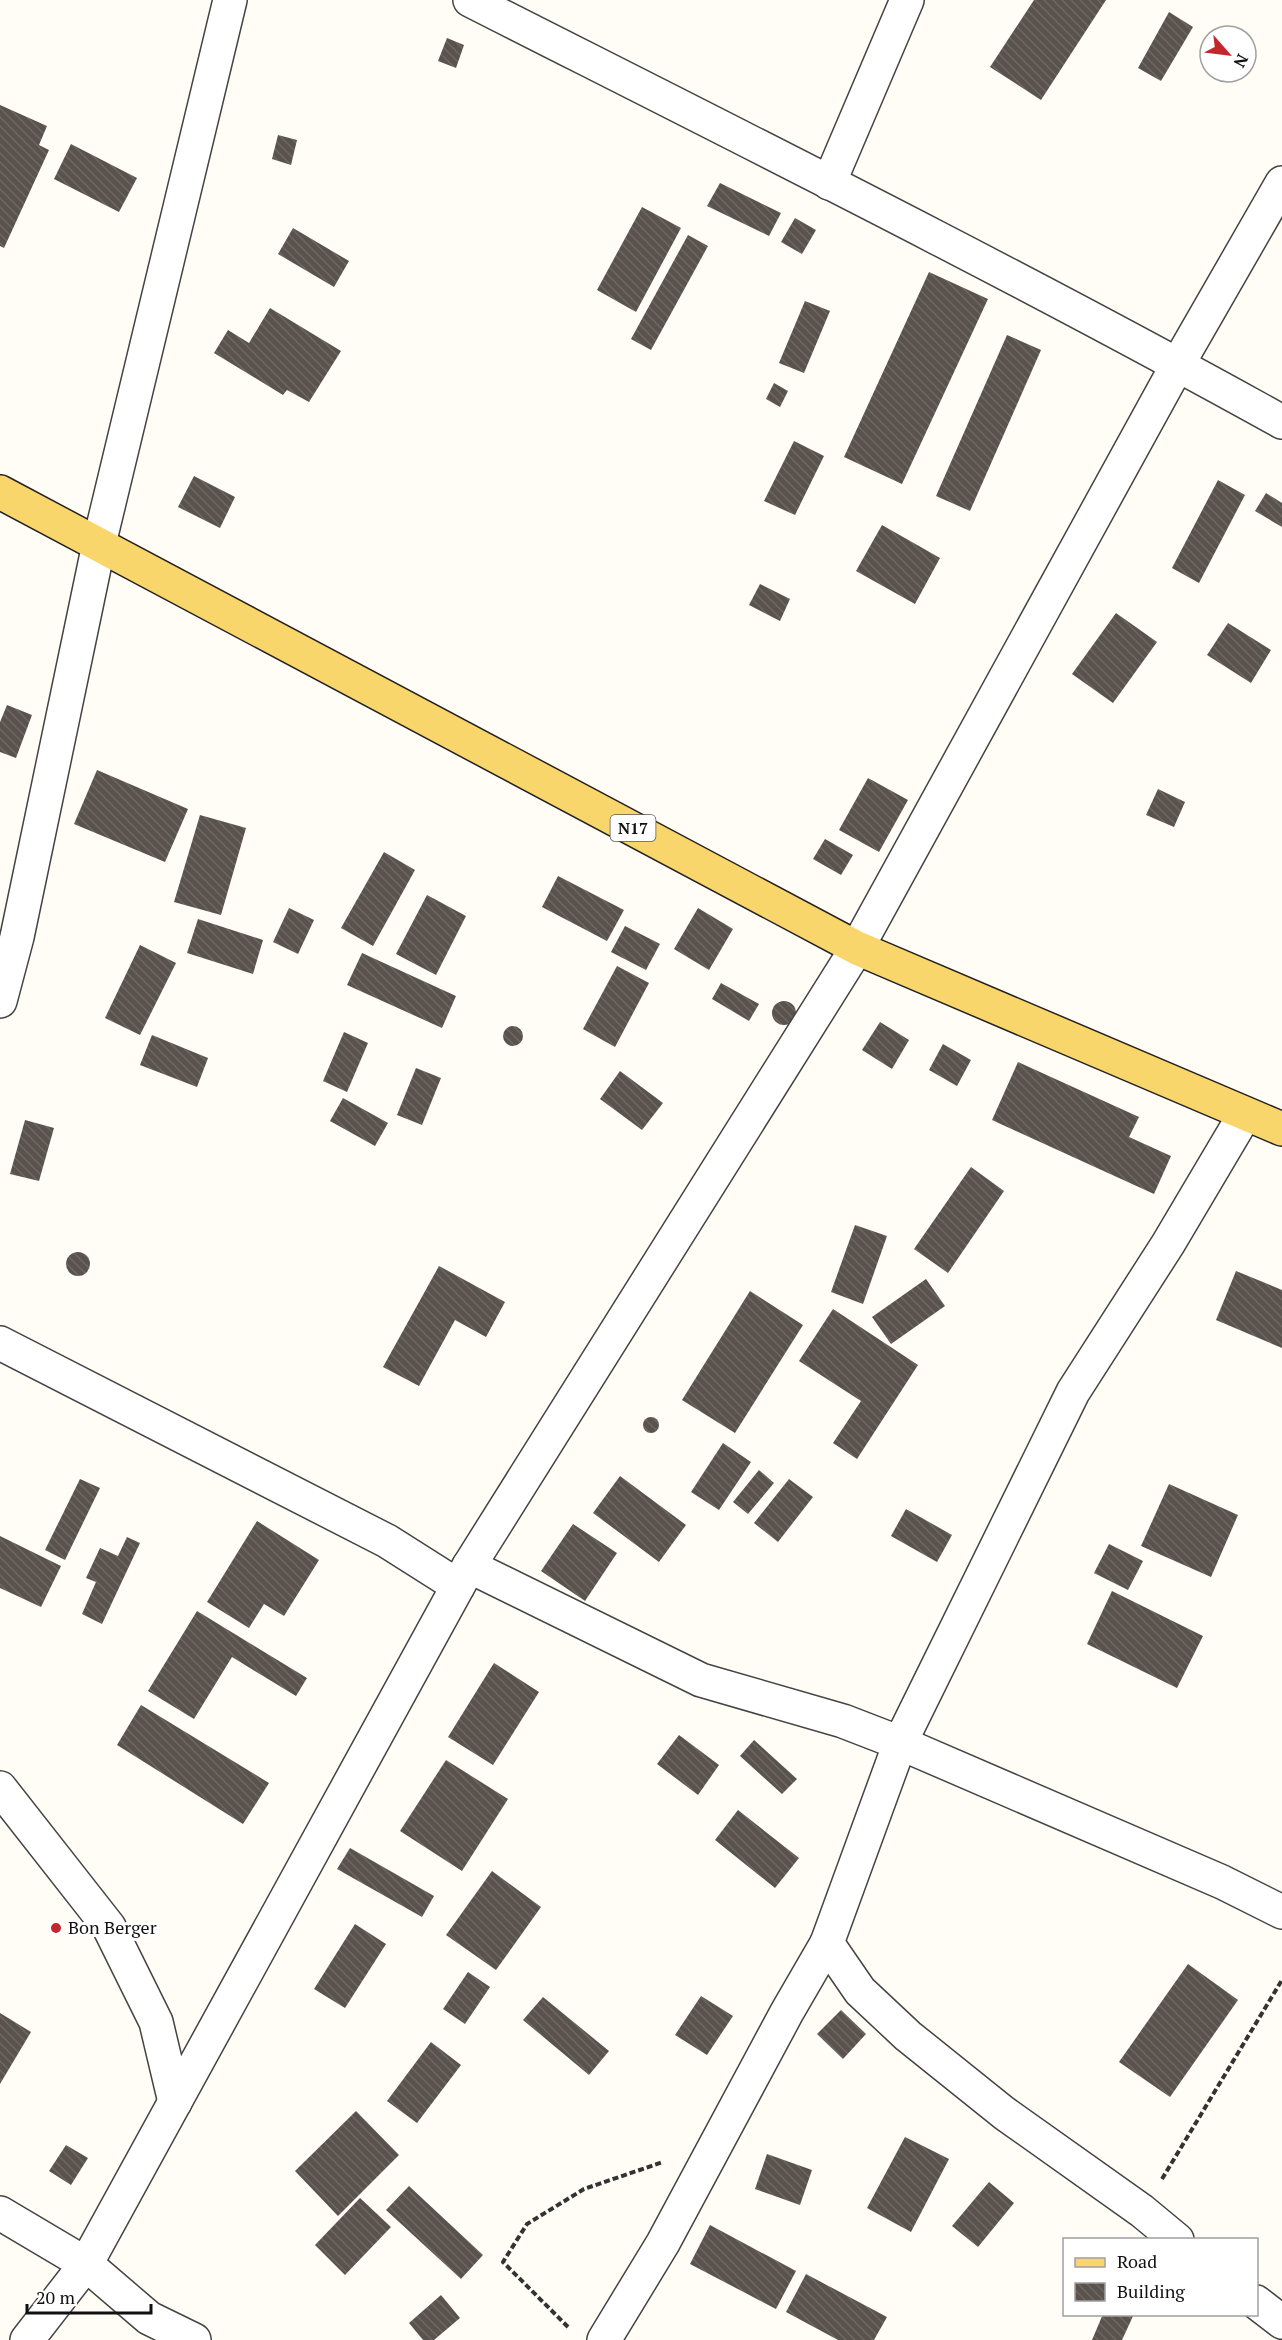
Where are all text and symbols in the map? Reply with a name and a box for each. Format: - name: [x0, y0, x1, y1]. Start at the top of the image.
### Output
- north arrow: [1198, 24, 1258, 84]
- text: N: [1229, 51, 1254, 72]
- road number: N17: [610, 815, 656, 841]
- place label: Bon Berger: [68, 1915, 157, 1939]
- marker: Bon Berger: [49, 1921, 63, 1935]
- legend: [1063, 2238, 1258, 2316]
- text: Road: [1117, 2249, 1157, 2273]
- scale bar: [27, 2277, 152, 2315]
- text: Building: [1117, 2279, 1185, 2303]
- text: 20 m: [36, 2285, 76, 2309]

